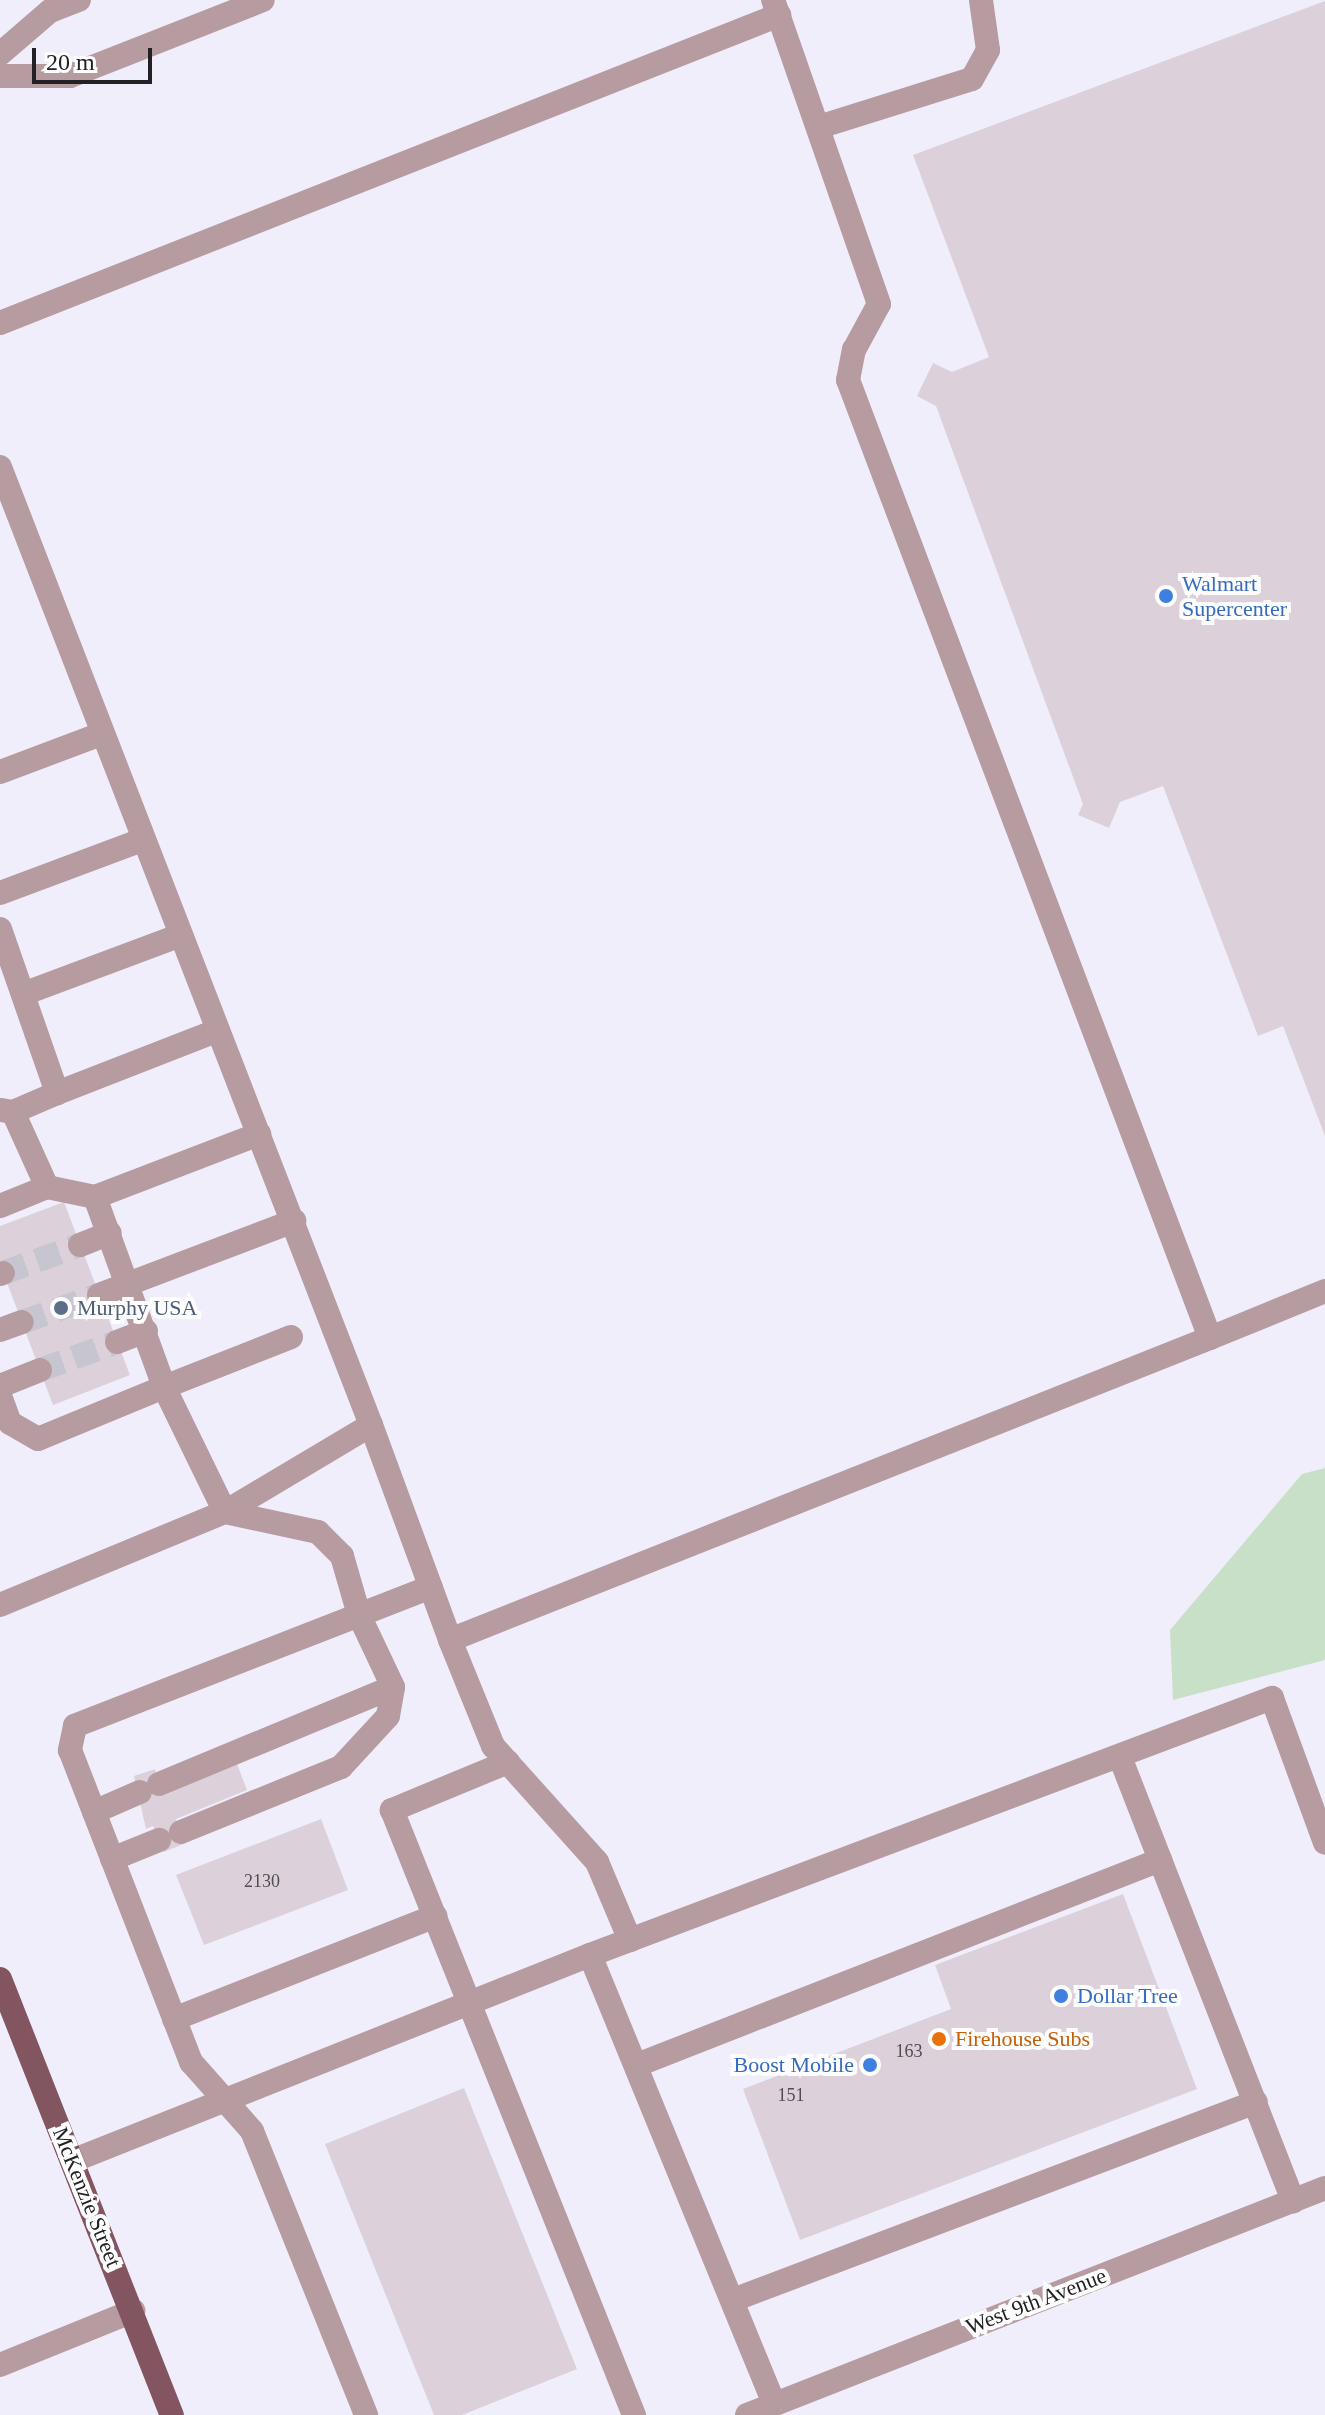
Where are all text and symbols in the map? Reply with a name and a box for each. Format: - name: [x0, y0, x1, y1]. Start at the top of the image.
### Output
- scale bar: [36, 32, 156, 82]
- text: 20 m: [46, 49, 95, 75]
- place label: Walmart Supercenter: [1182, 570, 1287, 622]
- marker: Walmart Supercenter: [1157, 587, 1175, 605]
- place label: Murphy USA: [77, 1295, 197, 1321]
- marker: Murphy USA: [52, 1299, 70, 1317]
- house number: 2130: [244, 1870, 280, 1892]
- place label: Dollar Tree: [1077, 1983, 1178, 2009]
- marker: Dollar Tree: [1052, 1987, 1070, 2005]
- place label: Firehouse Subs: [955, 2026, 1090, 2052]
- marker: Firehouse Subs: [930, 2030, 948, 2048]
- house number: 163: [896, 2040, 922, 2062]
- place label: Boost Mobile: [734, 2052, 854, 2078]
- marker: Boost Mobile: [861, 2056, 879, 2074]
- house number: 151: [778, 2084, 804, 2106]
- street label: McKenzie Street: [47, 2123, 127, 2271]
- street label: West 9th Avenue: [962, 2262, 1110, 2340]

